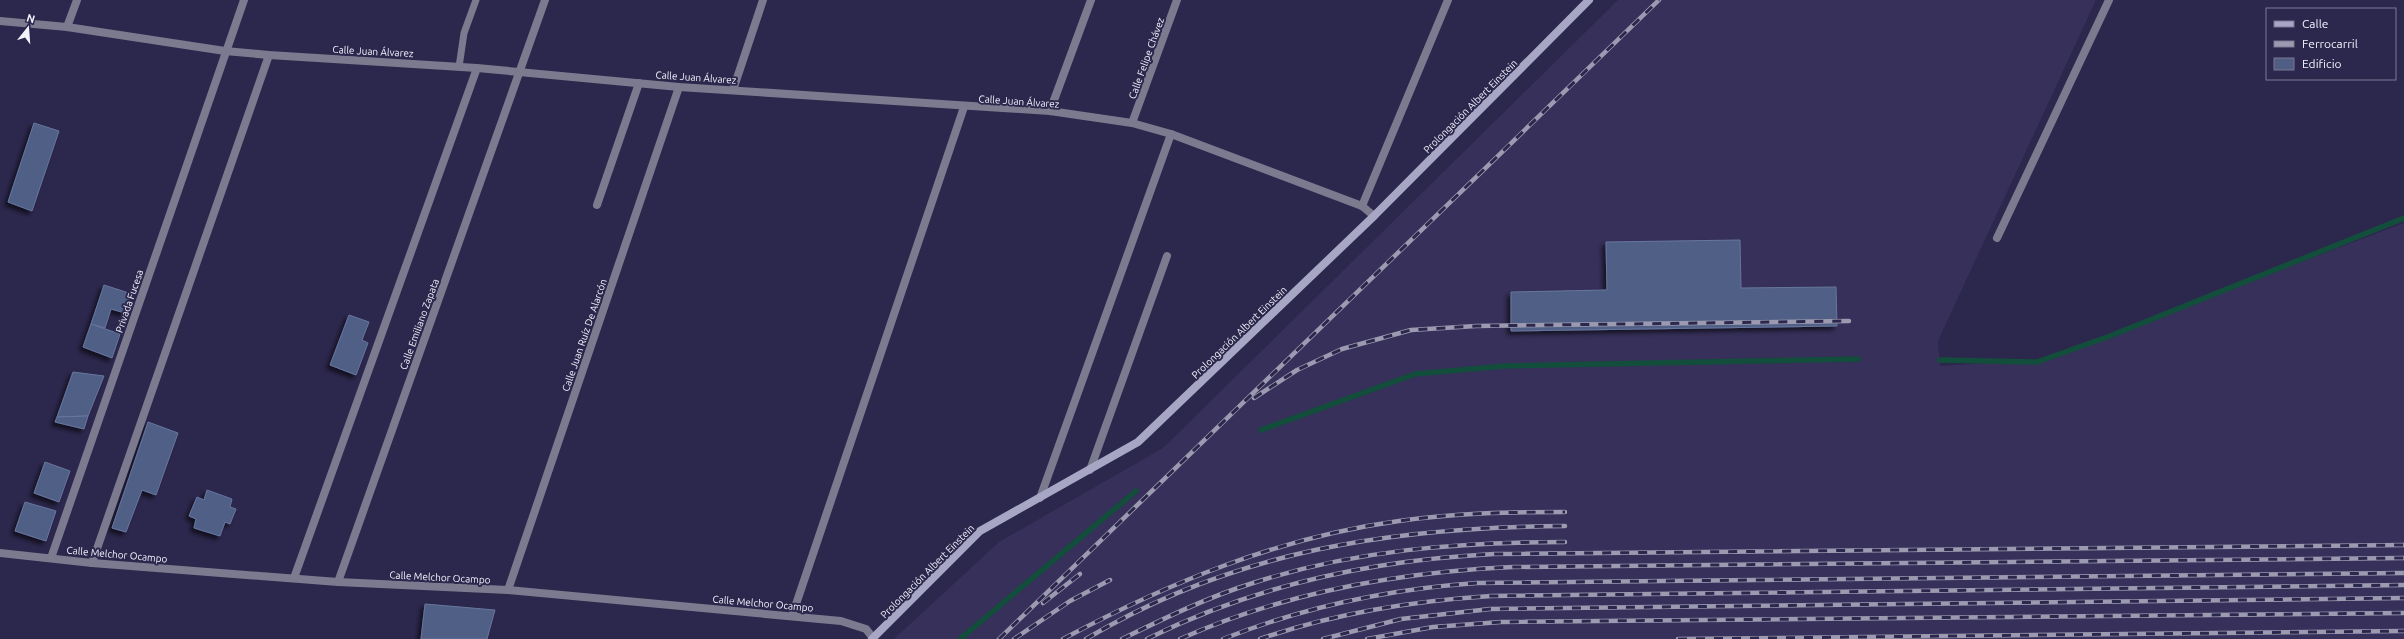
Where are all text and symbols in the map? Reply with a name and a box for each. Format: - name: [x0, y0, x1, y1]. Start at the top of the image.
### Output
- north arrow: [8, 8, 48, 48]
- legend: [2266, 8, 2396, 80]
- text: N: [25, 11, 37, 25]
- street label: Calle Felipe Chávez: [1127, 16, 1166, 100]
- text: Calle: [2302, 17, 2328, 30]
- text: Ferrocarril: [2302, 37, 2358, 50]
- street label: Calle Juan Álvarez: [332, 43, 414, 59]
- street label: Prolongación Albert Einstein: [1421, 57, 1519, 155]
- text: Edificio: [2302, 57, 2342, 70]
- street label: Calle Juan Álvarez: [655, 68, 737, 86]
- street label: Calle Juan Álvarez: [978, 92, 1060, 110]
- street label: Privada Fucesa: [114, 268, 145, 334]
- street label: Calle Emiliano Zapata: [398, 277, 441, 371]
- street label: Calle Juan Ruíz De Alarcón: [560, 277, 609, 393]
- street label: Prolongación Albert Einstein: [1190, 284, 1289, 381]
- street label: Prolongación Albert Einstein: [878, 522, 976, 620]
- street label: Calle Melchor Ocampo: [66, 545, 168, 564]
- street label: Calle Melchor Ocampo: [389, 569, 491, 586]
- street label: Calle Melchor Ocampo: [712, 594, 814, 613]

